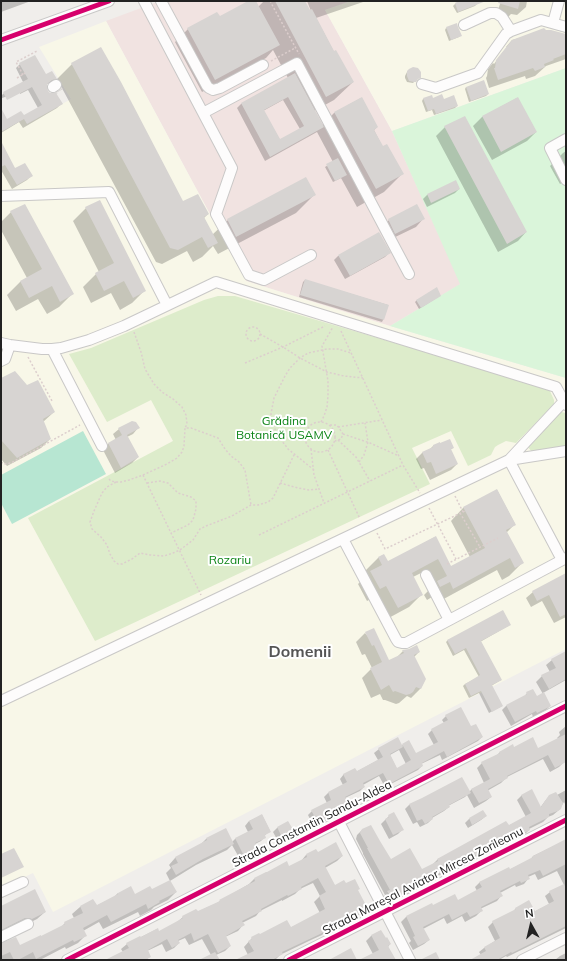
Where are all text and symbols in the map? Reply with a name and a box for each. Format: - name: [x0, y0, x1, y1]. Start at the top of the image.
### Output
- park label: Grădina Botanică USAMV: [236, 414, 332, 442]
- park label: Rozariu: [209, 553, 251, 567]
- district label: Domenii: [269, 642, 331, 662]
- street label: Strada Constantin Sandu-Aldea: [230, 777, 394, 871]
- street label: Strada Mareșal Aviator Mircea Zorileanu: [320, 824, 526, 938]
- north arrow: [511, 905, 551, 945]
- text: N: [524, 906, 534, 921]

